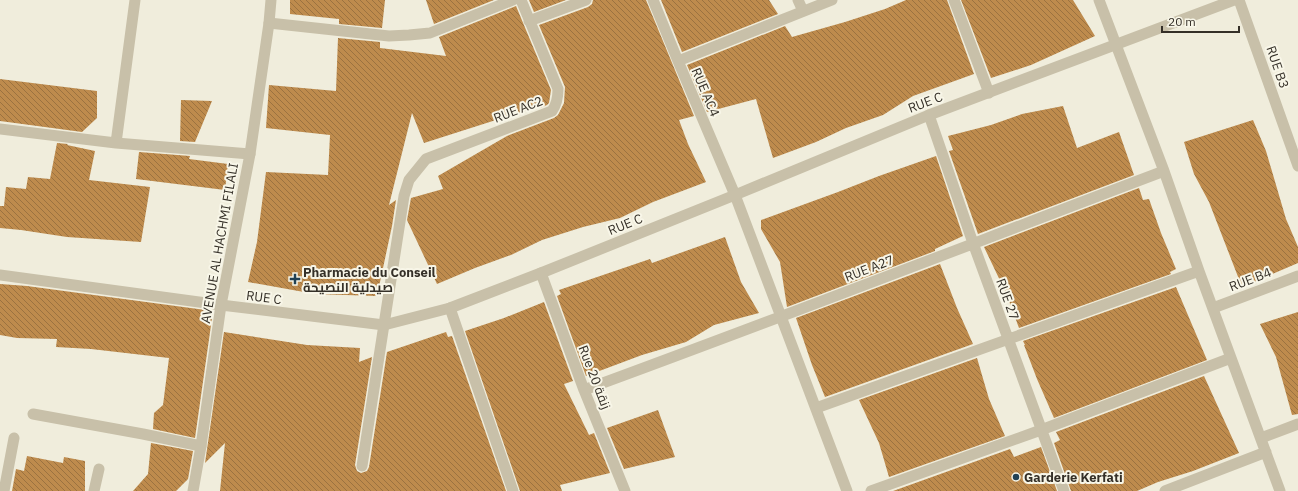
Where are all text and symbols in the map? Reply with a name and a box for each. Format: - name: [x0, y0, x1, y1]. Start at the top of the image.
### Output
- scale bar: [1162, 8, 1239, 34]
- text: 20 m: [1168, 14, 1196, 29]
- street label: RUE B3: [1262, 44, 1293, 91]
- street label: RUE AC4: [688, 65, 724, 119]
- street label: RUE C: [905, 88, 945, 117]
- street label: RUE AC2: [491, 92, 545, 127]
- street label: AVENUE AL HACHMI FILALI: [197, 162, 242, 325]
- street label: RUE C: [605, 210, 645, 239]
- street label: RUE A27: [842, 251, 896, 286]
- place label: Pharmacie du Conseil صيدلية النصيحة: [303, 264, 436, 296]
- street label: RUE B4: [1227, 264, 1274, 295]
- marker: Pharmacie du Conseil صيدلية النصيحة: [290, 274, 300, 284]
- street label: RUE 27: [992, 276, 1023, 322]
- street label: RUE C: [245, 287, 283, 308]
- street label: Rue 20 زنقة: [575, 343, 615, 412]
- place label: Garderie Kerfati: [1024, 469, 1123, 486]
- marker: Garderie Kerfati: [1011, 472, 1021, 482]

